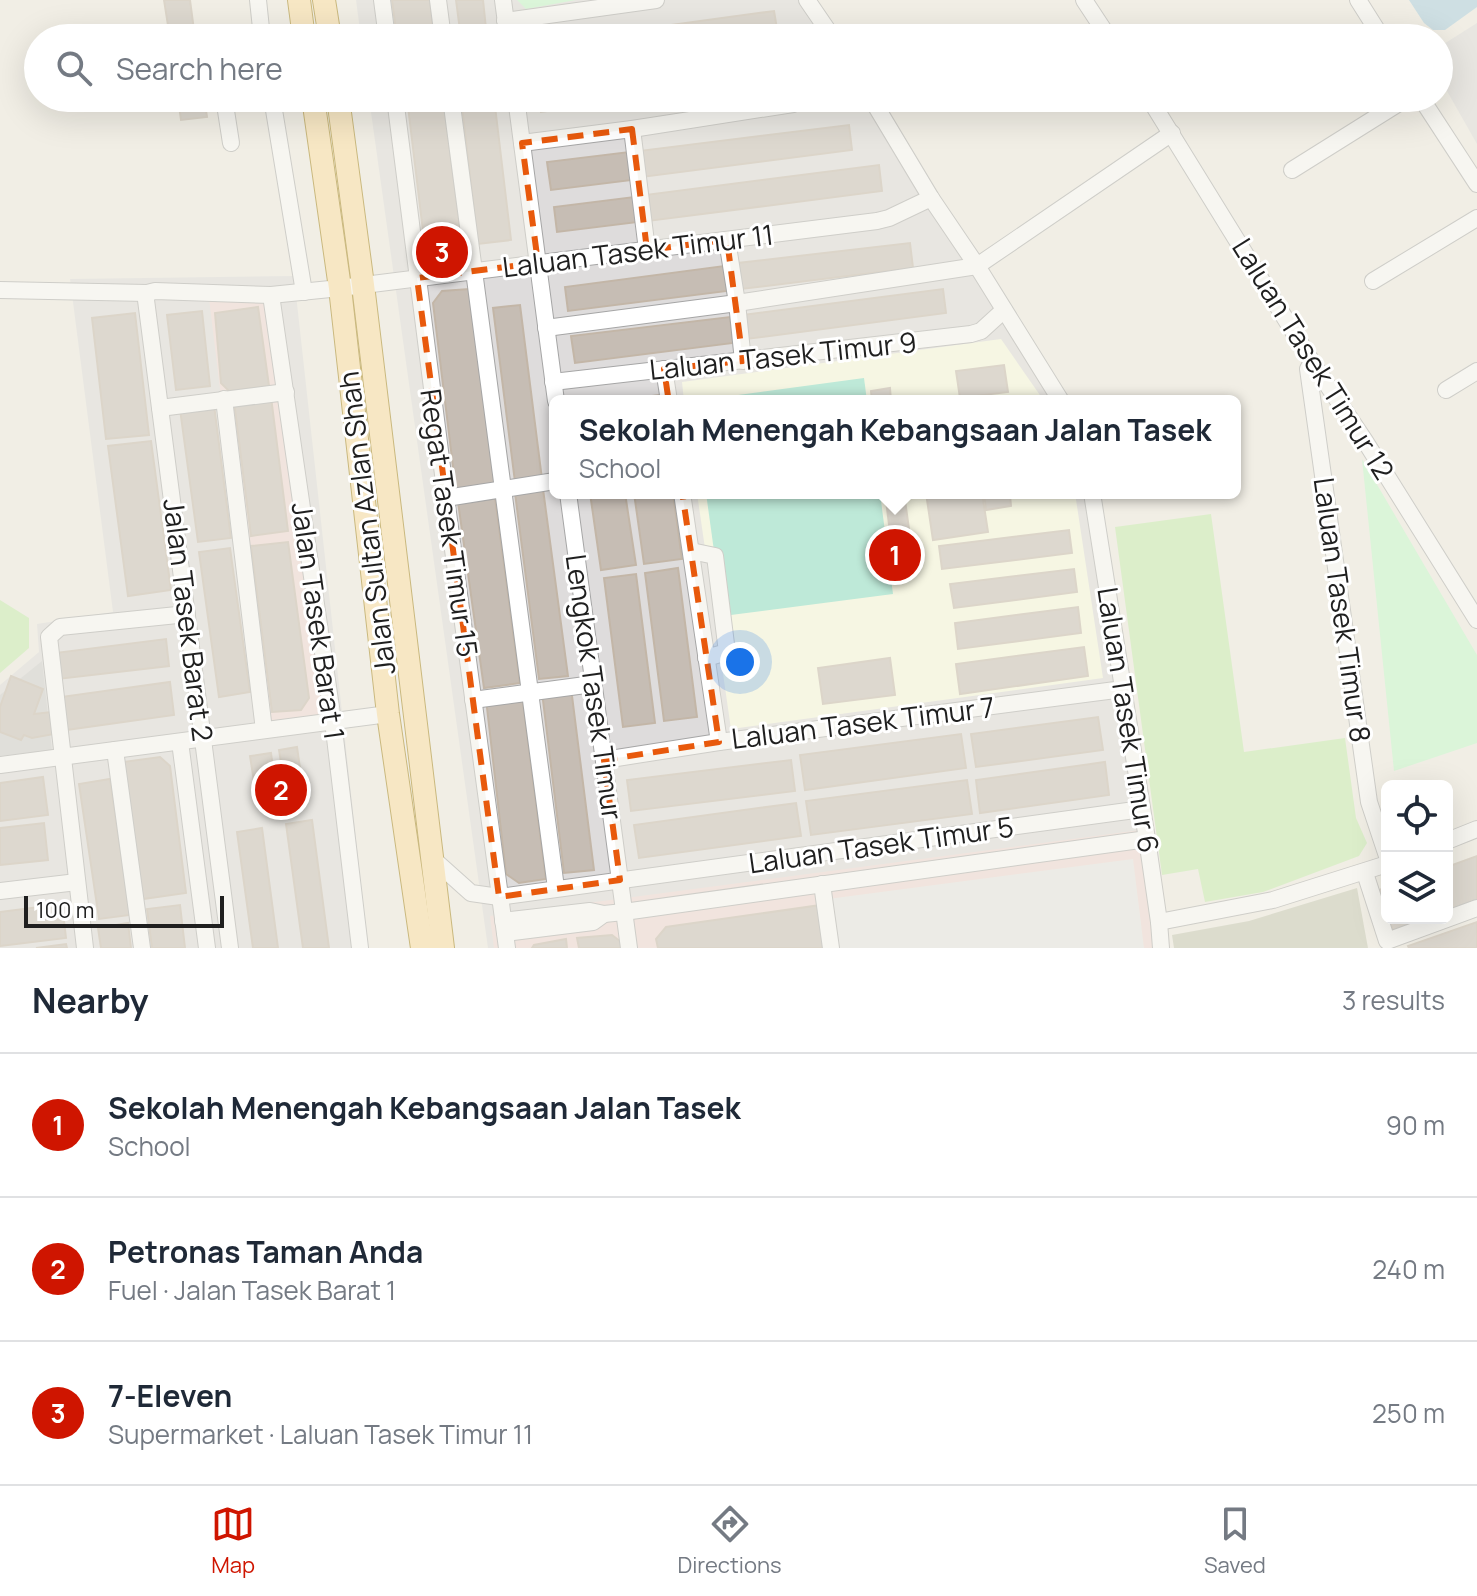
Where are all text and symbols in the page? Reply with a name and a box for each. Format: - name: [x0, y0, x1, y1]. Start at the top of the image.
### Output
- search box: [24, 24, 1453, 112]
- icon: search: [52, 46, 96, 90]
- text: Search here: [116, 48, 283, 89]
- street label: Laluan Tasek Timur 11: [500, 215, 776, 285]
- pin: 3: [416, 222, 468, 282]
- street label: Laluan Tasek Timur 12: [1224, 231, 1404, 486]
- street label: Laluan Tasek Timur 9: [647, 322, 918, 388]
- street label: Jalan Sultan Azlan Shah: [329, 369, 403, 677]
- street label: Regat Tasek Timur 15: [412, 386, 488, 659]
- popup: [549, 395, 1241, 499]
- text: Sekolah Menengah Kebangsaan Jalan Tasek: [579, 409, 1211, 450]
- text: School: [579, 450, 661, 486]
- street label: Laluan Tasek Timur 8: [1306, 475, 1380, 745]
- street label: Jalan Tasek Barat 2: [155, 496, 223, 743]
- street label: Jalan Tasek Barat 1: [284, 500, 354, 742]
- pin: 1: [869, 525, 921, 585]
- street label: Lengkok Tasek Timur: [558, 552, 632, 822]
- street label: Laluan Tasek Timur 6: [1089, 584, 1169, 855]
- your location: [720, 642, 760, 682]
- street label: Laluan Tasek Timur 7: [729, 687, 997, 757]
- pin: 2: [255, 760, 307, 820]
- map controls: [1381, 780, 1453, 924]
- button: locate: [1381, 780, 1453, 852]
- street label: Laluan Tasek Timur 5: [746, 807, 1016, 881]
- button: layers: [1381, 852, 1453, 924]
- scale bar: [24, 892, 224, 928]
- text: 100 m: [36, 895, 94, 925]
- text: Nearby: [32, 977, 148, 1023]
- text: 3 results: [1342, 982, 1445, 1018]
- text: Sekolah Menengah Kebangsaan Jalan Tasek: [108, 1087, 741, 1128]
- text: 1: [52, 1107, 64, 1143]
- text: 90 m: [1386, 1107, 1445, 1143]
- text: School: [108, 1128, 191, 1164]
- text: Petronas Taman Anda: [108, 1231, 423, 1272]
- text: 2: [50, 1251, 66, 1287]
- text: 240 m: [1372, 1251, 1445, 1287]
- text: Fuel · Jalan Tasek Barat 1: [108, 1272, 396, 1308]
- text: 7-Eleven: [108, 1375, 232, 1416]
- text: 3: [50, 1395, 66, 1431]
- text: 250 m: [1372, 1395, 1445, 1431]
- text: Supermarket · Laluan Tasek Timur 11: [108, 1416, 533, 1452]
- tab: Map: [211, 1502, 255, 1580]
- tab: Directions: [677, 1502, 782, 1580]
- tab: Saved: [1204, 1502, 1266, 1580]

